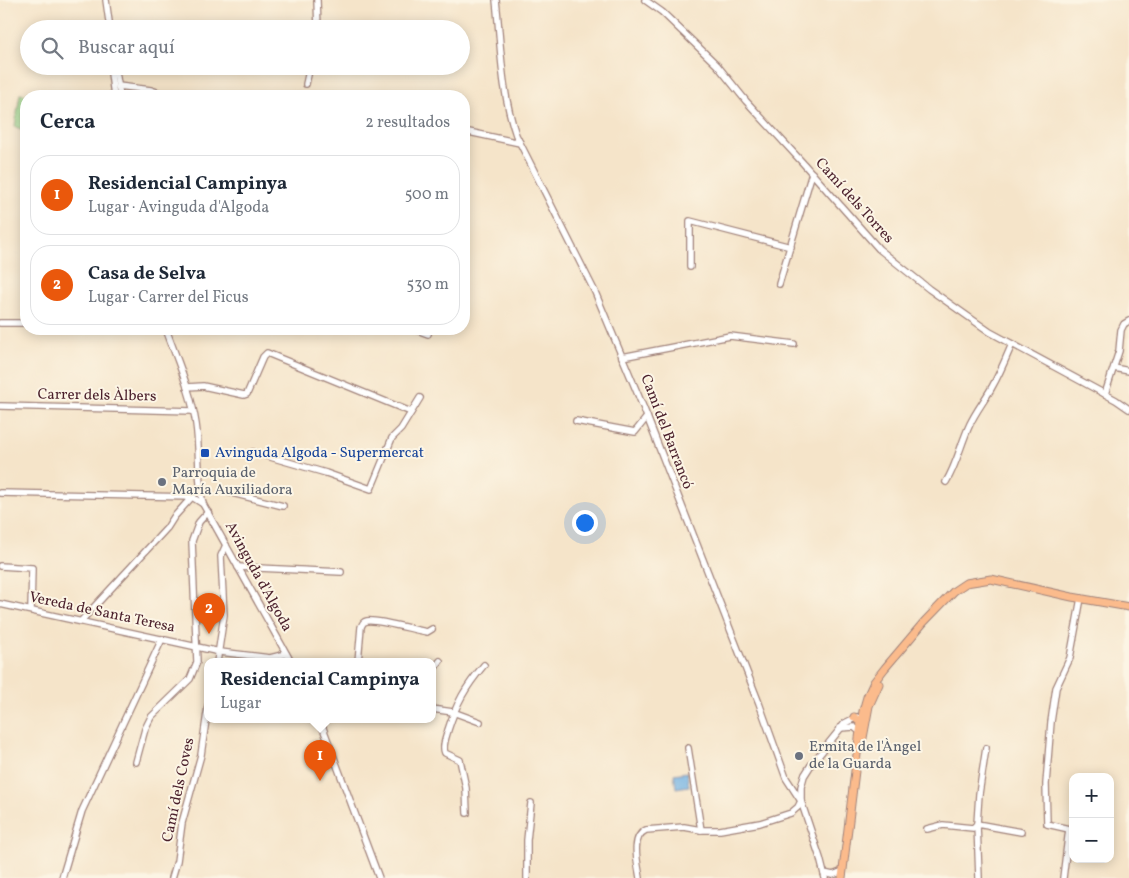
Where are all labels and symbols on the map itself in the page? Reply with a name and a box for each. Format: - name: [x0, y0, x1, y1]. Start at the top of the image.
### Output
- street label: Camí dels Torres: [810, 154, 898, 248]
- street label: Camí del Barrancó: [634, 371, 698, 493]
- street label: Carrer dels Àlbers: [37, 384, 157, 408]
- place label: Avinguda Algoda - Supermercat: [215, 443, 424, 464]
- marker: Avinguda Algoda - Supermercat: [199, 447, 211, 459]
- place label: Parroquia de María Auxiliadora: [172, 463, 292, 501]
- marker: Parroquia de María Auxiliadora: [156, 476, 168, 488]
- your location: [572, 510, 598, 536]
- street label: Avinguda d'Algoda: [219, 518, 297, 636]
- street label: Vereda de Santa Teresa: [27, 587, 177, 639]
- pin: 2: [193, 593, 225, 634]
- street label: Camí dels Coves: [158, 736, 200, 844]
- place label: Ermita de l'Àngel de la Guarda: [809, 737, 921, 775]
- pin: 1: [304, 740, 336, 781]
- marker: Ermita de l'Àngel de la Guarda: [793, 750, 805, 762]

